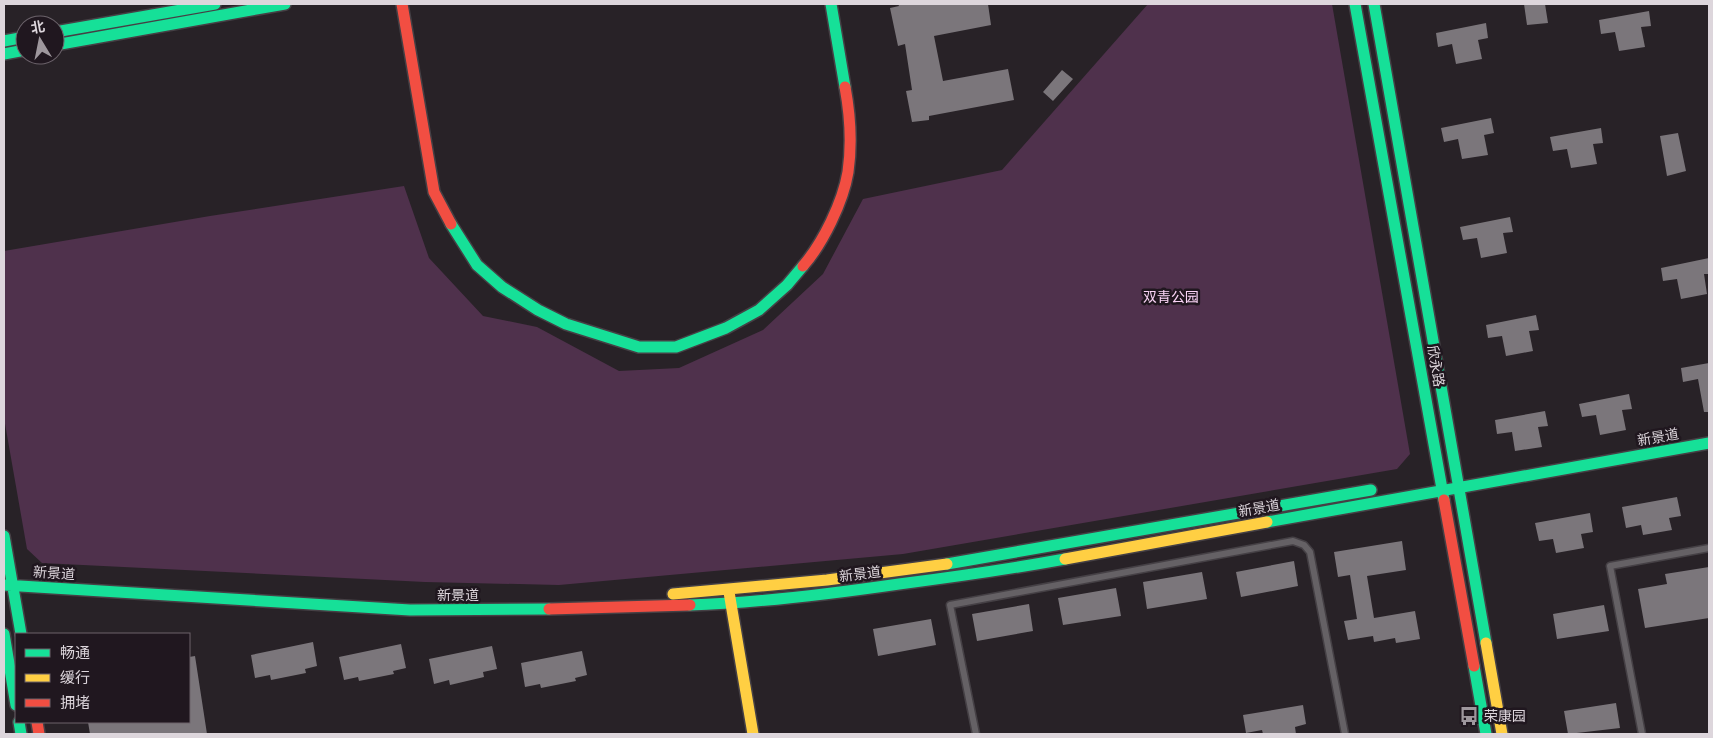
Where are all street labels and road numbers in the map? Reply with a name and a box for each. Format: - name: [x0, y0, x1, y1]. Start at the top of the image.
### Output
- street label: 欣永路: [1424, 344, 1448, 388]
- street label: 新景道: [1636, 425, 1680, 449]
- street label: 新景道: [1237, 496, 1281, 520]
- street label: 新景道: [32, 564, 76, 582]
- street label: 新景道: [838, 564, 882, 584]
- street label: 新景道: [437, 587, 479, 603]

